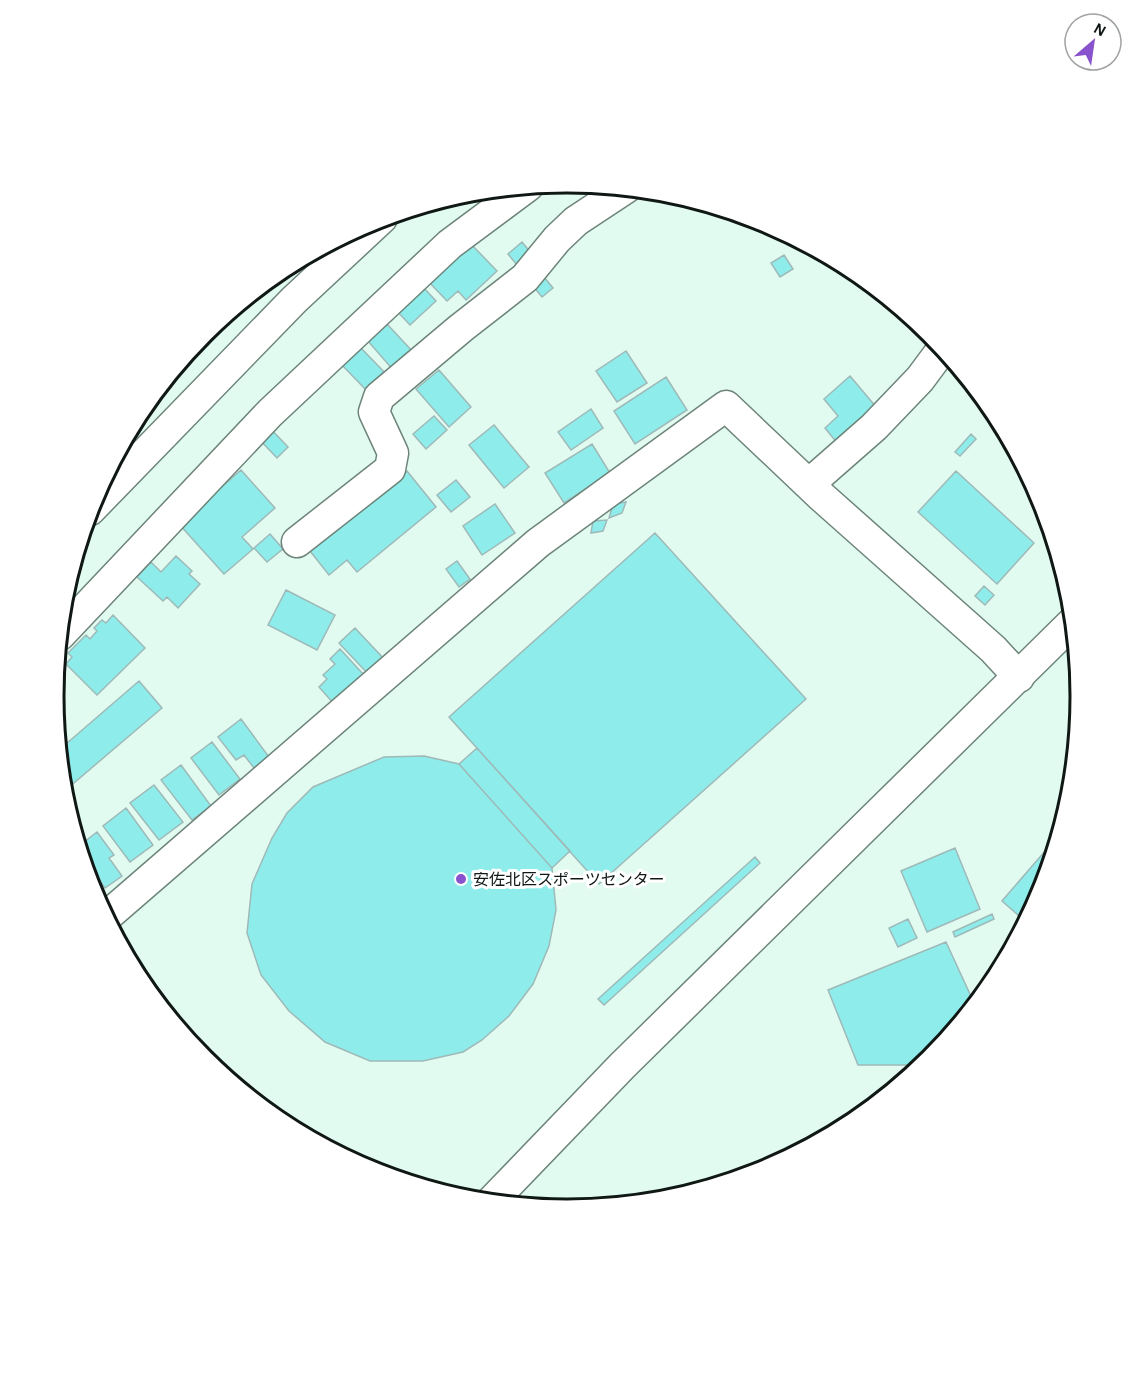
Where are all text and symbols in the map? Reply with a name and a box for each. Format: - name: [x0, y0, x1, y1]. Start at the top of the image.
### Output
- north arrow: [1063, 12, 1123, 72]
- text: N: [1091, 20, 1109, 39]
- place label: 安佐北区スポーツセンター: [473, 871, 665, 888]
- marker: 安佐北区スポーツセンター: [454, 872, 468, 886]

